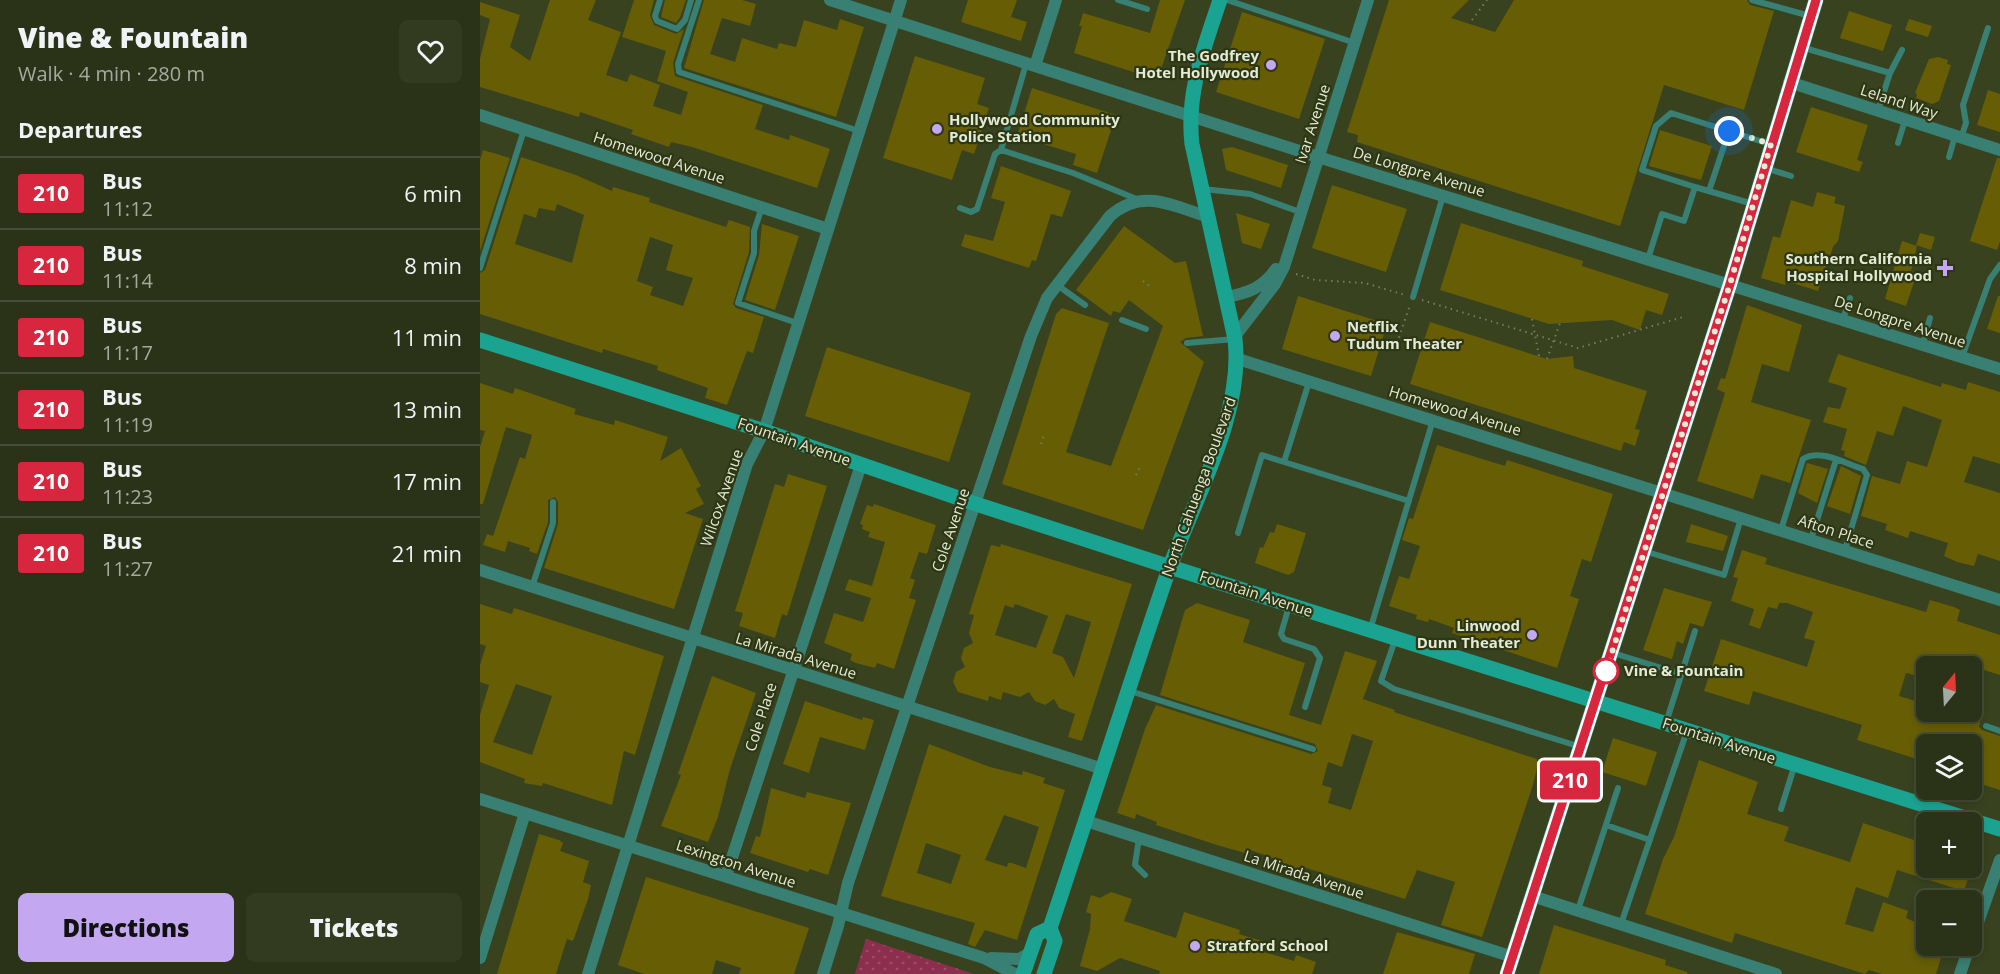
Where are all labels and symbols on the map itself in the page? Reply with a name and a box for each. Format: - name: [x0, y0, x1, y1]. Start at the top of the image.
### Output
- place label: The Godfrey Hotel Hollywood: [1135, 45, 1259, 82]
- marker: The Godfrey Hotel Hollywood: [1264, 58, 1278, 72]
- street label: Leland Way: [1858, 79, 1941, 123]
- street label: Ivar Avenue: [1290, 81, 1334, 166]
- place label: Hollywood Community Police Station: [949, 109, 1120, 146]
- your location: [1714, 116, 1744, 146]
- marker: Hollywood Community Police Station: [930, 122, 944, 136]
- street label: Homewood Avenue: [591, 126, 728, 188]
- street label: De Longpre Avenue: [1351, 141, 1488, 201]
- place label: Southern California Hospital Hollywood: [1786, 248, 1932, 285]
- marker: Southern California Hospital Hollywood: [1936, 259, 1954, 277]
- street label: De Longpre Avenue: [1832, 290, 1969, 352]
- place label: Netflix Tudum Theater: [1347, 316, 1462, 353]
- marker: Netflix Tudum Theater: [1328, 329, 1342, 343]
- street label: Homewood Avenue: [1387, 380, 1524, 440]
- street label: North Cahuenga Boulevard: [1156, 394, 1240, 580]
- street label: Fountain Avenue: [735, 412, 853, 470]
- street label: Wilcox Avenue: [695, 446, 747, 549]
- street label: Cole Avenue: [926, 485, 974, 574]
- street label: Afton Place: [1796, 509, 1877, 553]
- street label: Fountain Avenue: [1197, 565, 1315, 621]
- place label: Linwood Dunn Theater: [1417, 615, 1520, 652]
- street label: La Mirada Avenue: [733, 627, 859, 683]
- marker: Linwood Dunn Theater: [1525, 628, 1539, 642]
- north arrow: [1916, 656, 1982, 722]
- marker: Vine & Fountain: [1593, 658, 1619, 684]
- place label: Vine & Fountain: [1624, 660, 1743, 680]
- street label: Cole Place: [740, 680, 781, 754]
- street label: Fountain Avenue: [1660, 712, 1778, 768]
- line badge: 210: [1536, 760, 1604, 800]
- street label: Lexington Avenue: [674, 834, 799, 892]
- street label: La Mirada Avenue: [1242, 845, 1367, 903]
- place label: Stratford School: [1207, 935, 1328, 955]
- marker: Stratford School: [1188, 939, 1202, 953]

